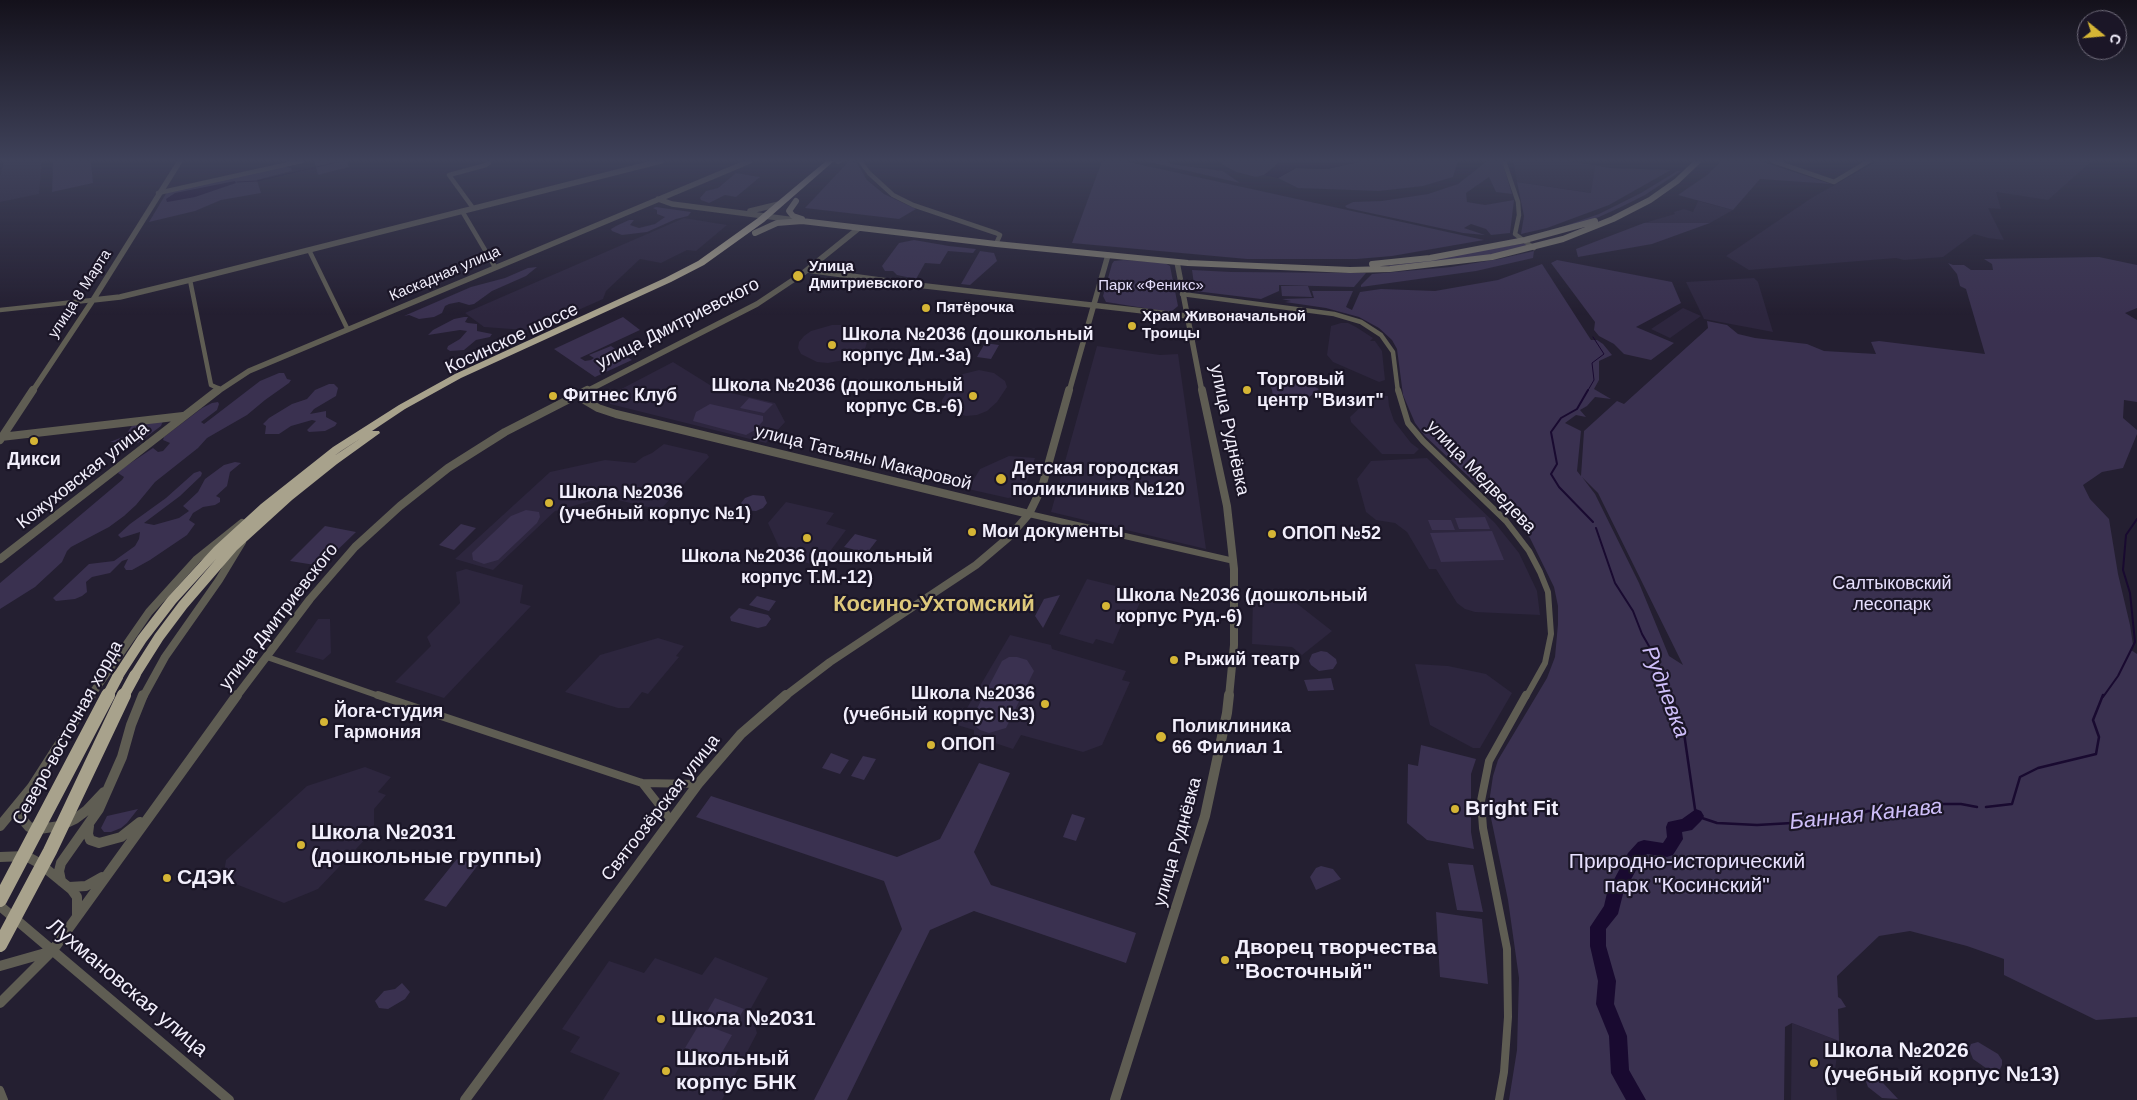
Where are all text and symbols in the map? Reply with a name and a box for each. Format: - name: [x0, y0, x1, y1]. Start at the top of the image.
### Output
- north arrow: [2077, 10, 2127, 60]
- text: С: [2106, 32, 2125, 46]
- street label: Каскадная улица: [387, 243, 503, 305]
- street label: улица 8 Марта: [45, 246, 115, 342]
- place label: Улица Дмитриевского: [809, 258, 923, 293]
- marker: Улица Дмитриевского: [791, 269, 805, 283]
- street label: улица Дмитриевского: [593, 274, 763, 374]
- park label: Парк «Феникс»: [1098, 277, 1204, 295]
- street label: Косинское шоссе: [442, 299, 582, 379]
- place label: Пятёрочка: [936, 299, 1014, 317]
- marker: Пятёрочка: [920, 302, 932, 314]
- place label: Храм Живоначальной Троицы: [1142, 308, 1306, 343]
- marker: Храм Живоначальной Троицы: [1126, 320, 1138, 332]
- place label: Школа №2036 (дошкольный корпус Дм.-3а): [842, 324, 1094, 366]
- marker: Школа №2036 (дошкольный корпус Дм.-3а): [826, 339, 838, 351]
- street label: улица Руднёвка: [1205, 363, 1253, 497]
- place label: Торговый центр "Визит": [1257, 369, 1384, 412]
- place label: Школа №2036 (дошкольный корпус Св.-6): [711, 375, 963, 418]
- marker: Торговый центр "Визит": [1241, 384, 1253, 396]
- place label: Фитнес Клуб: [563, 385, 677, 407]
- marker: Фитнес Клуб: [547, 390, 559, 402]
- marker: Школа №2036 (дошкольный корпус Св.-6): [967, 390, 979, 402]
- street label: улица Медведева: [1422, 416, 1540, 538]
- street label: Кожуховская улица: [13, 418, 153, 534]
- street label: улица Татьяны Макаровой: [752, 421, 974, 495]
- marker: Дикси: [28, 435, 40, 447]
- place label: Дикси: [7, 449, 61, 471]
- place label: Детская городская поликлиникв №120: [1012, 458, 1185, 500]
- marker: Детская городская поликлиникв №120: [994, 472, 1008, 486]
- place label: Школа №2036 (учебный корпус №1): [559, 482, 751, 524]
- marker: Школа №2036 (учебный корпус №1): [543, 497, 555, 509]
- place label: Мои документы: [982, 521, 1124, 543]
- place label: ОПОП №52: [1282, 523, 1381, 545]
- marker: Мои документы: [966, 526, 978, 538]
- marker: ОПОП №52: [1266, 528, 1278, 540]
- marker: Школа №2036 (дошкольный корпус Т.М.-12): [801, 532, 813, 544]
- street label: улица Дмитриевского: [215, 539, 343, 695]
- place label: Школа №2036 (дошкольный корпус Т.М.-12): [681, 546, 933, 588]
- park label: Салтыковский лесопарк: [1832, 573, 1952, 616]
- place label: Школа №2036 (дошкольный корпус Руд.-6): [1116, 585, 1368, 628]
- district label: Косино-Ухтомский: [833, 592, 1035, 618]
- marker: Школа №2036 (дошкольный корпус Руд.-6): [1100, 600, 1112, 612]
- street label: Северо-восточная хорда: [8, 637, 128, 829]
- water label: Рудневка: [1635, 642, 1695, 742]
- place label: Рыжий театр: [1184, 649, 1300, 671]
- marker: Рыжий театр: [1168, 654, 1180, 666]
- place label: Школа №2036 (учебный корпус №3): [843, 683, 1035, 726]
- marker: Школа №2036 (учебный корпус №3): [1039, 698, 1051, 710]
- place label: Йога-студия Гармония: [334, 701, 443, 744]
- marker: Йога-студия Гармония: [318, 716, 330, 728]
- place label: Поликлиника 66 Филиал 1: [1172, 716, 1291, 759]
- marker: Поликлиника 66 Филиал 1: [1154, 730, 1168, 744]
- street label: Святоозёрская улица: [597, 731, 725, 885]
- place label: ОПОП: [941, 734, 995, 756]
- marker: ОПОП: [925, 739, 937, 751]
- street label: улица Руднёвка: [1149, 775, 1207, 909]
- water label: Банная Канава: [1788, 794, 1944, 836]
- place label: Bright Fit: [1465, 796, 1558, 822]
- marker: Bright Fit: [1449, 803, 1461, 815]
- place label: Школа №2031 (дошкольные группы): [311, 820, 542, 870]
- marker: Школа №2031 (дошкольные группы): [295, 839, 307, 851]
- park label: Природно-исторический парк "Косинский": [1569, 849, 1805, 899]
- place label: СДЭК: [177, 865, 235, 891]
- marker: СДЭК: [161, 872, 173, 884]
- street label: Лухмановская улица: [41, 913, 213, 1063]
- place label: Дворец творчества "Восточный": [1235, 935, 1437, 985]
- marker: Дворец творчества "Восточный": [1219, 954, 1231, 966]
- place label: Школа №2031: [671, 1006, 816, 1032]
- marker: Школа №2031: [655, 1013, 667, 1025]
- place label: Школа №2026 (учебный корпус №13): [1824, 1038, 2060, 1088]
- place label: Школьный корпус БНК: [676, 1046, 796, 1096]
- marker: Школа №2026 (учебный корпус №13): [1808, 1057, 1820, 1069]
- marker: Школьный корпус БНК: [660, 1065, 672, 1077]

